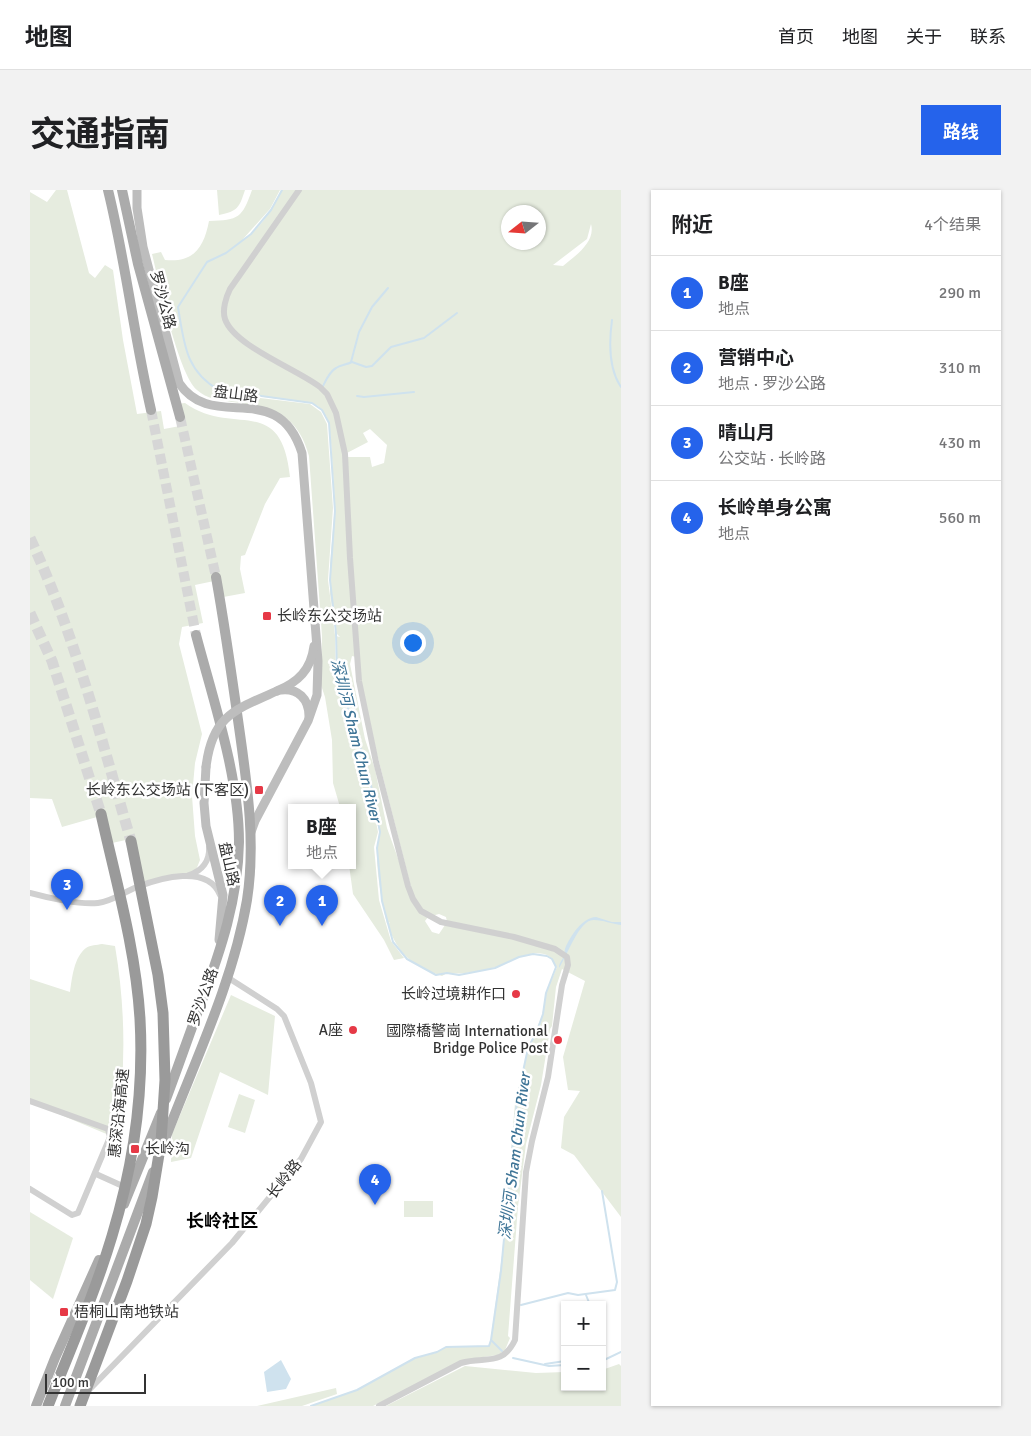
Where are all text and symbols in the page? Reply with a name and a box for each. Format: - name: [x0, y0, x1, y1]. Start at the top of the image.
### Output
- text: 地图: [25, 22, 73, 52]
- text: 首页: [778, 26, 814, 48]
- text: 地图: [842, 26, 878, 48]
- text: 关于: [906, 26, 942, 48]
- text: 联系: [970, 26, 1006, 48]
- button: 路线: [921, 105, 1001, 155]
- text: 交通指南: [30, 113, 170, 156]
- north arrow: [501, 205, 546, 250]
- text: 附近: [671, 212, 713, 238]
- text: 4个结果: [924, 215, 981, 235]
- street label: 罗沙公路: [147, 269, 179, 331]
- text: B座: [718, 271, 749, 295]
- text: 1: [683, 283, 691, 303]
- text: 290 m: [939, 283, 981, 303]
- text: 地点: [718, 299, 750, 319]
- text: 营销中心: [718, 346, 794, 370]
- text: 2: [683, 358, 691, 378]
- text: 310 m: [939, 358, 981, 378]
- text: 地点 · 罗沙公路: [718, 374, 826, 394]
- street label: 盘山路: [213, 382, 259, 406]
- text: 晴山月: [718, 421, 775, 445]
- text: 3: [683, 433, 691, 453]
- text: 430 m: [939, 433, 981, 453]
- text: 公交站 · 长岭路: [718, 449, 826, 469]
- text: 长岭单身公寓: [718, 496, 832, 520]
- text: 4: [683, 508, 691, 528]
- text: 560 m: [939, 508, 981, 528]
- text: 地点: [718, 524, 750, 544]
- place label: 长岭东公交场站: [277, 607, 382, 625]
- marker: 长岭东公交场站: [261, 610, 273, 622]
- your location: [400, 630, 426, 656]
- water label: 深圳河 Sham Chun River: [326, 656, 387, 826]
- place label: 长岭东公交场站 (下客区): [86, 781, 249, 799]
- marker: 长岭东公交场站 (下客区): [253, 784, 265, 796]
- popup: [288, 804, 356, 869]
- text: B座: [306, 815, 337, 839]
- street label: 盘山路: [215, 840, 243, 888]
- text: 地点: [306, 843, 338, 863]
- pin: 3: [51, 869, 83, 910]
- pin: 2: [264, 885, 296, 926]
- pin: 1: [306, 885, 338, 926]
- street label: 罗沙公路: [184, 966, 222, 1028]
- place label: 长岭过境耕作口: [401, 985, 506, 1003]
- marker: 长岭过境耕作口: [510, 988, 522, 1000]
- place label: A座: [319, 1021, 343, 1039]
- place label: 國際橋警崗 International Bridge Police Post: [386, 1022, 548, 1057]
- marker: A座: [347, 1024, 359, 1036]
- marker: 國際橋警崗 International Bridge Police Post: [552, 1034, 564, 1046]
- street label: 惠深沿海高速: [105, 1067, 133, 1159]
- water label: 深圳河 Sham Chun River: [495, 1070, 535, 1241]
- place label: 长岭沟: [145, 1140, 190, 1158]
- marker: 长岭沟: [129, 1143, 141, 1155]
- street label: 长岭路: [263, 1156, 305, 1202]
- pin: 4: [359, 1164, 391, 1205]
- district label: 长岭社区: [186, 1210, 258, 1232]
- map controls: [561, 1301, 606, 1391]
- button: +: [561, 1301, 606, 1346]
- place label: 梧桐山南地铁站: [74, 1303, 179, 1321]
- marker: 梧桐山南地铁站: [58, 1306, 70, 1318]
- button: −: [561, 1346, 606, 1391]
- scale bar: [45, 1371, 146, 1394]
- text: 100 m: [52, 1374, 89, 1391]

